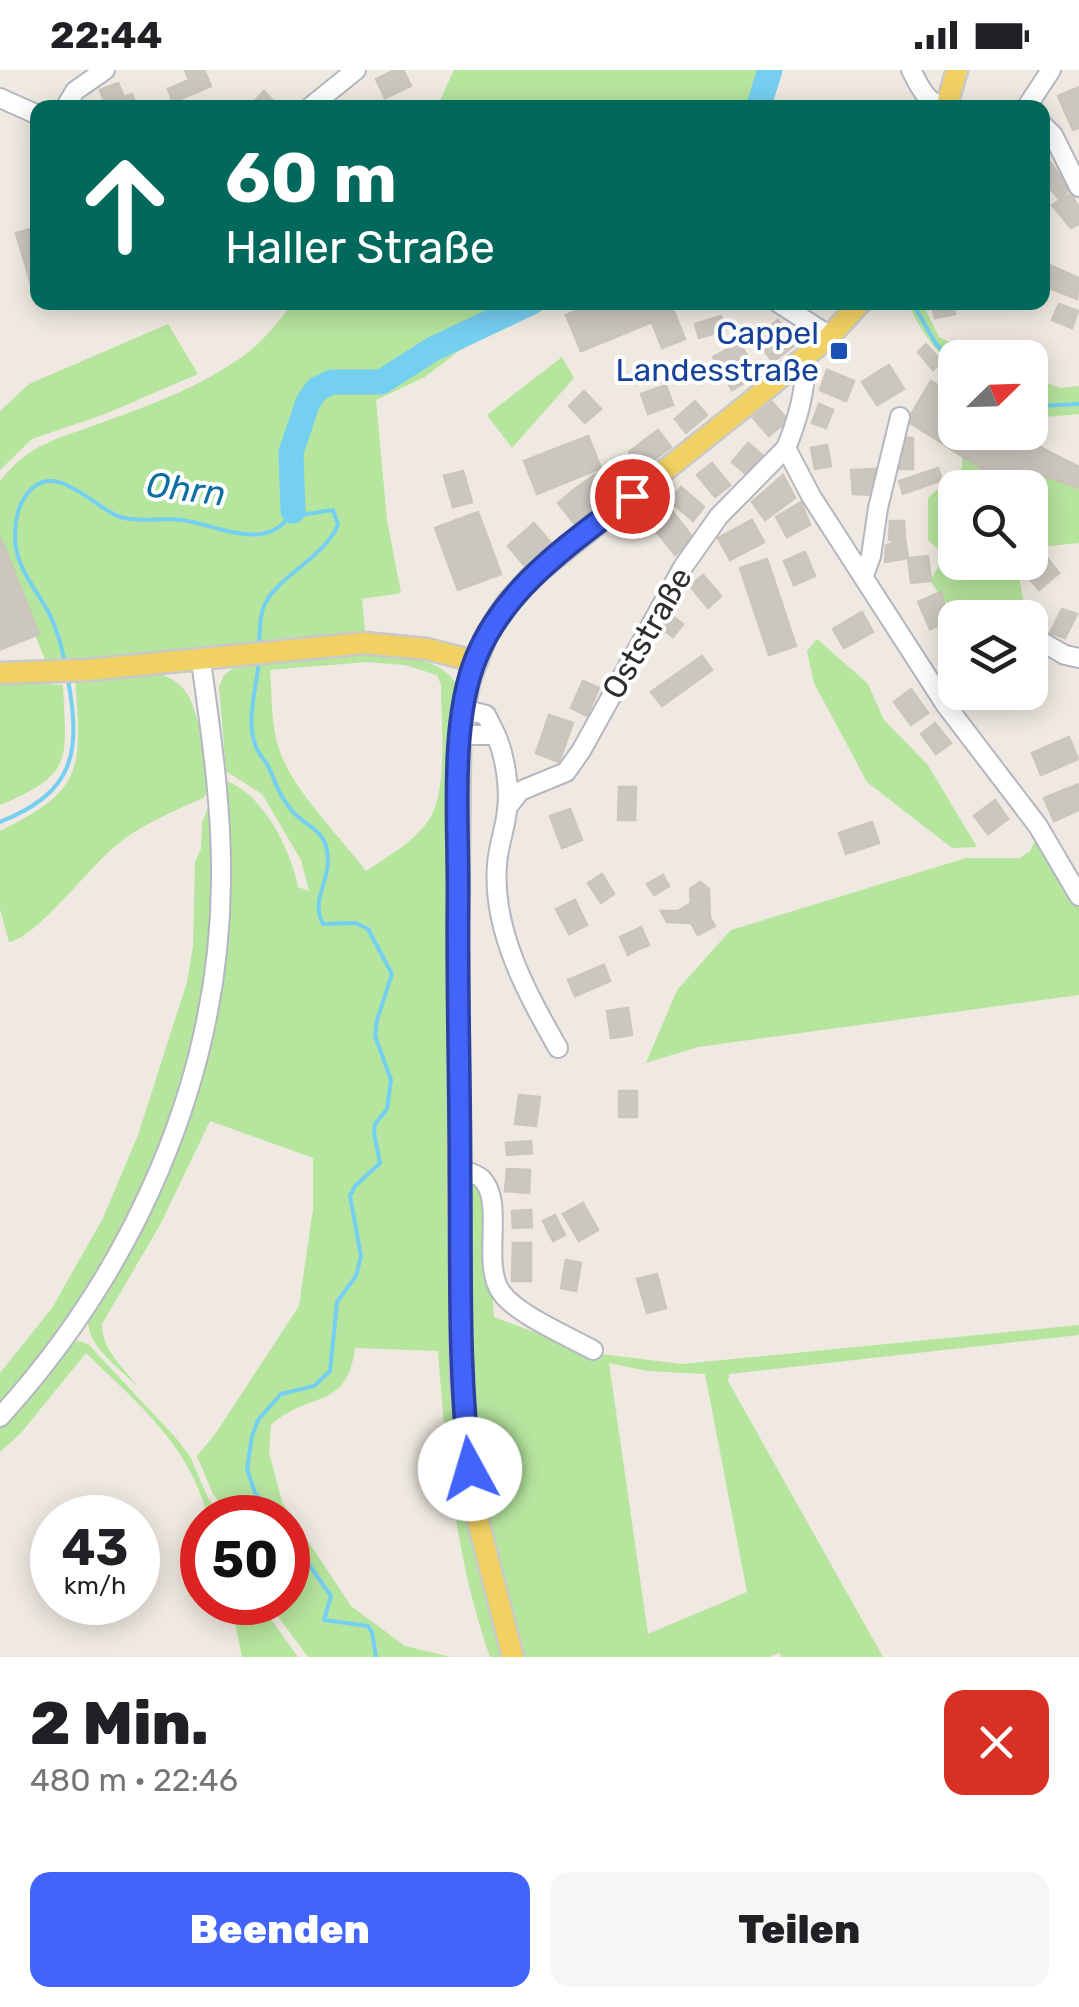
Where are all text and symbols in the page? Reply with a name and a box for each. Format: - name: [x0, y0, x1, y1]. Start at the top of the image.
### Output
- text: 22:44: [50, 12, 162, 58]
- text: 60 m: [225, 137, 397, 220]
- icon: ahead: [60, 140, 190, 270]
- text: Haller Straße: [225, 221, 495, 274]
- place label: Cappel Landesstraße: [616, 314, 819, 389]
- marker: Cappel Landesstraße: [828, 340, 850, 362]
- north arrow: [938, 340, 1048, 450]
- map controls: [938, 340, 1048, 710]
- pin: [590, 454, 675, 539]
- water label: Ohrn: [144, 463, 228, 515]
- icon: arrive: [605, 469, 660, 524]
- button: search: [938, 470, 1048, 580]
- street label: Oststraße: [594, 560, 700, 706]
- button: layers: [938, 600, 1048, 710]
- position arrow: [418, 1417, 522, 1521]
- speed limit sign: 50: [180, 1495, 310, 1625]
- text: 43: [61, 1518, 129, 1578]
- text: km/h: [64, 1571, 126, 1600]
- text: 2 Min.: [30, 1688, 209, 1759]
- button: close: [944, 1690, 1049, 1795]
- text: 480 m · 22:46: [30, 1761, 238, 1799]
- button: Beenden: [30, 1872, 530, 1987]
- button: Teilen: [550, 1872, 1049, 1987]

